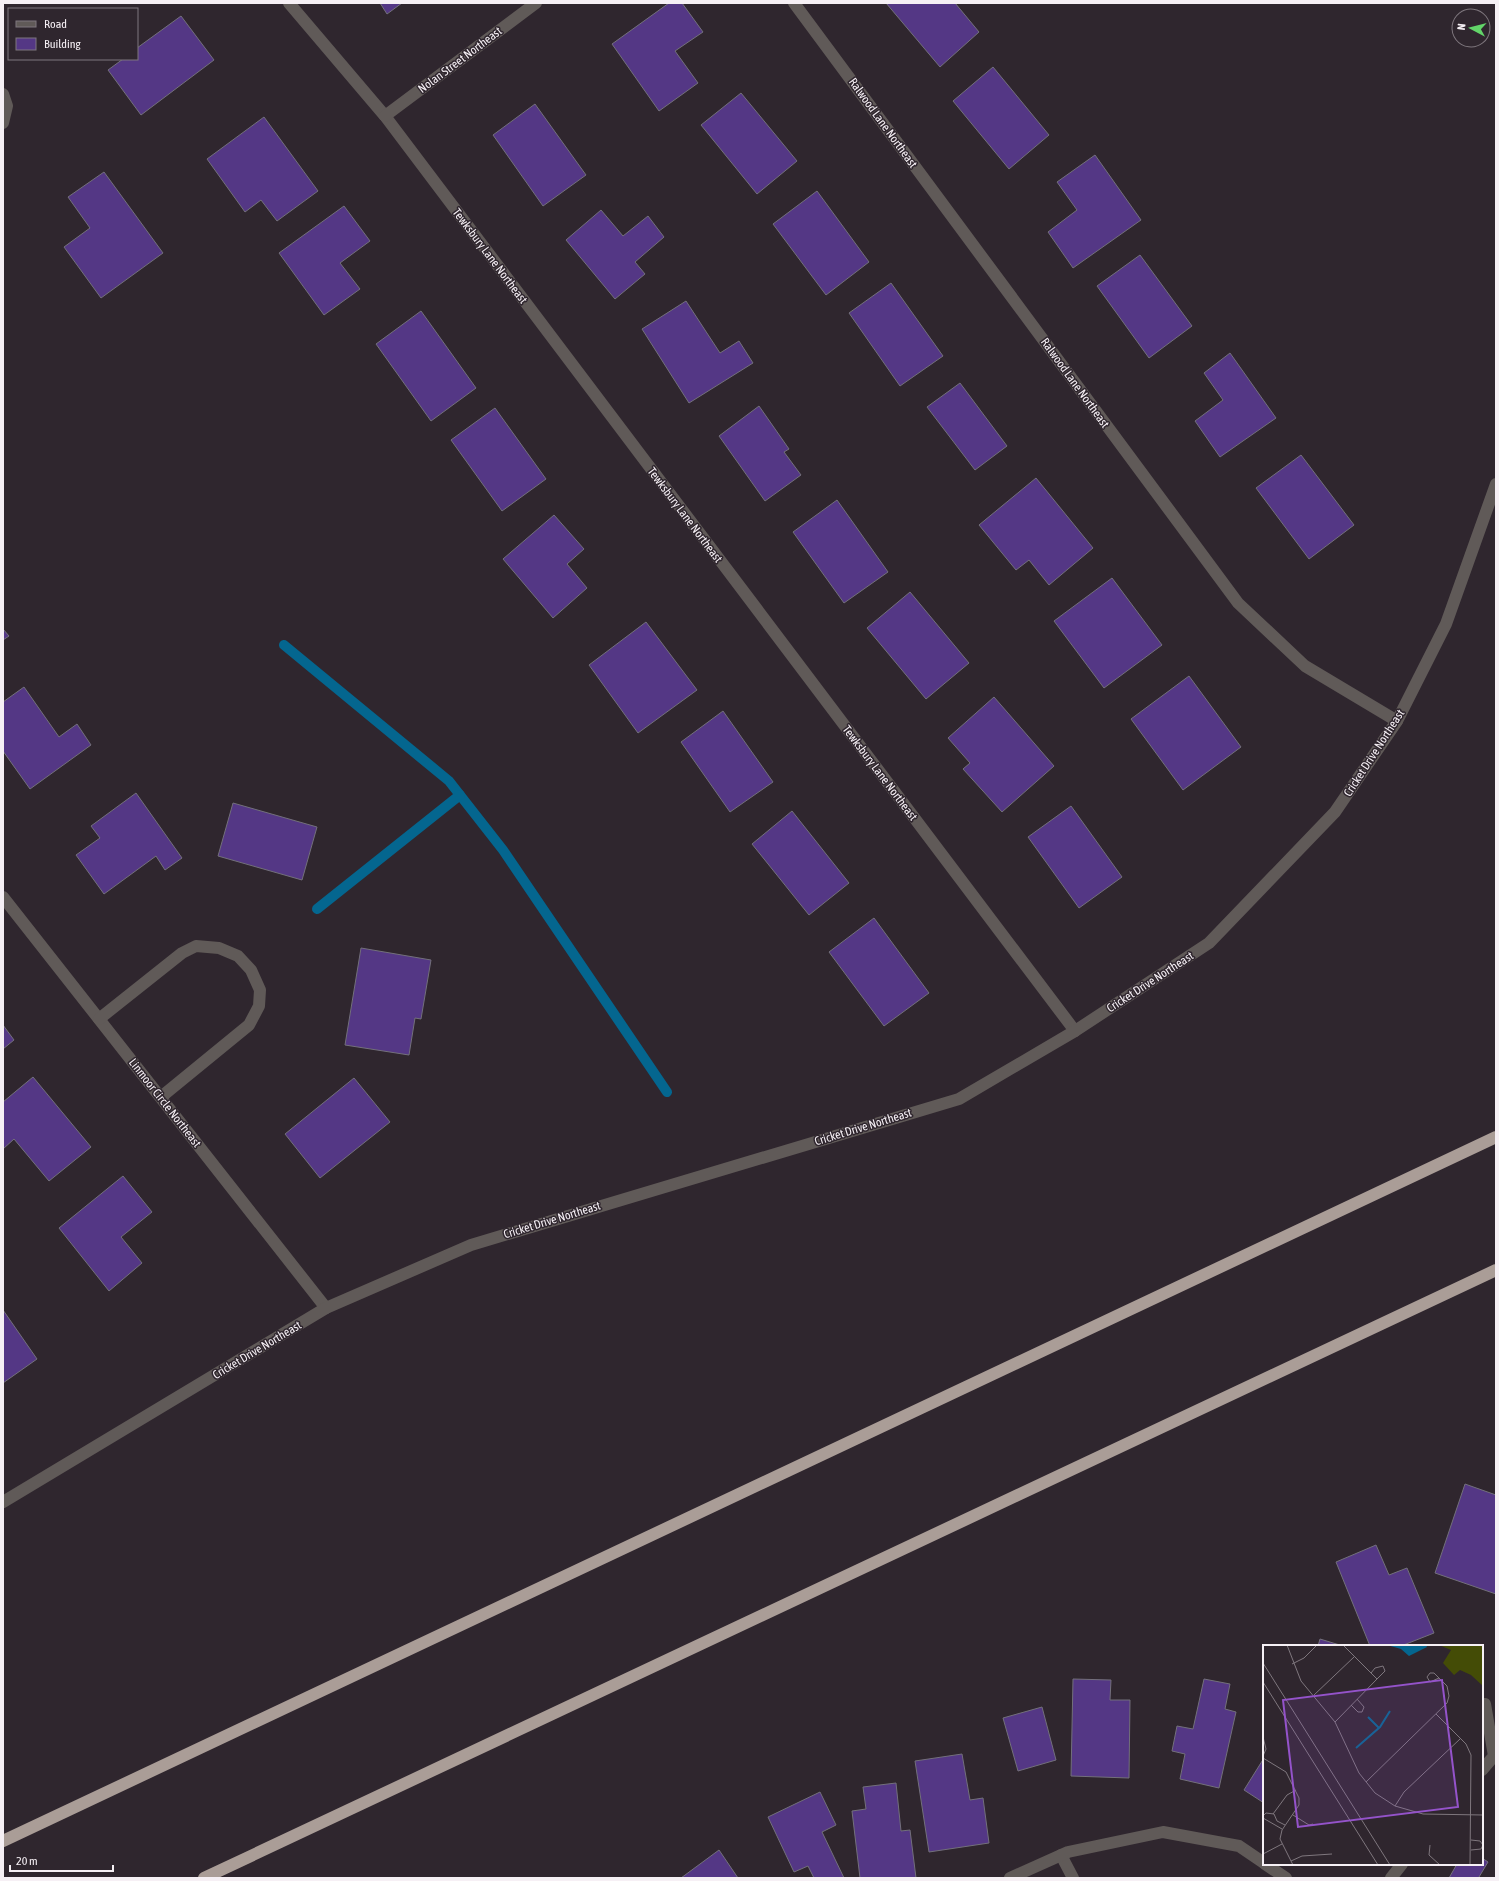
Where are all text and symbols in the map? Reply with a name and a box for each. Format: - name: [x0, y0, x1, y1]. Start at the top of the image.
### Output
- legend: [8, 8, 138, 60]
- north arrow: [1451, 8, 1491, 48]
- text: Road: [44, 17, 67, 31]
- text: N: [1455, 23, 1467, 31]
- street label: Nolan Street Northeast: [415, 24, 505, 96]
- text: Building: [44, 37, 82, 51]
- street label: Ralwood Lane Northeast: [846, 75, 921, 171]
- street label: Tewksbury Lane Northeast: [450, 206, 531, 307]
- street label: Ralwood Lane Northeast: [1038, 335, 1113, 431]
- street label: Tewksbury Lane Northeast: [645, 465, 726, 566]
- street label: Cricket Drive Northeast: [1341, 706, 1408, 799]
- street label: Tewksbury Lane Northeast: [840, 723, 921, 824]
- street label: Cricket Drive Northeast: [1104, 948, 1197, 1015]
- street label: Linmoor Circle Northeast: [126, 1056, 204, 1151]
- street label: Cricket Drive Northeast: [813, 1105, 914, 1148]
- street label: Cricket Drive Northeast: [502, 1198, 603, 1241]
- street label: Cricket Drive Northeast: [210, 1318, 304, 1382]
- inset map: [1263, 1645, 1483, 1865]
- scale bar: [10, 1847, 113, 1873]
- text: 20 m: [16, 1854, 38, 1868]

